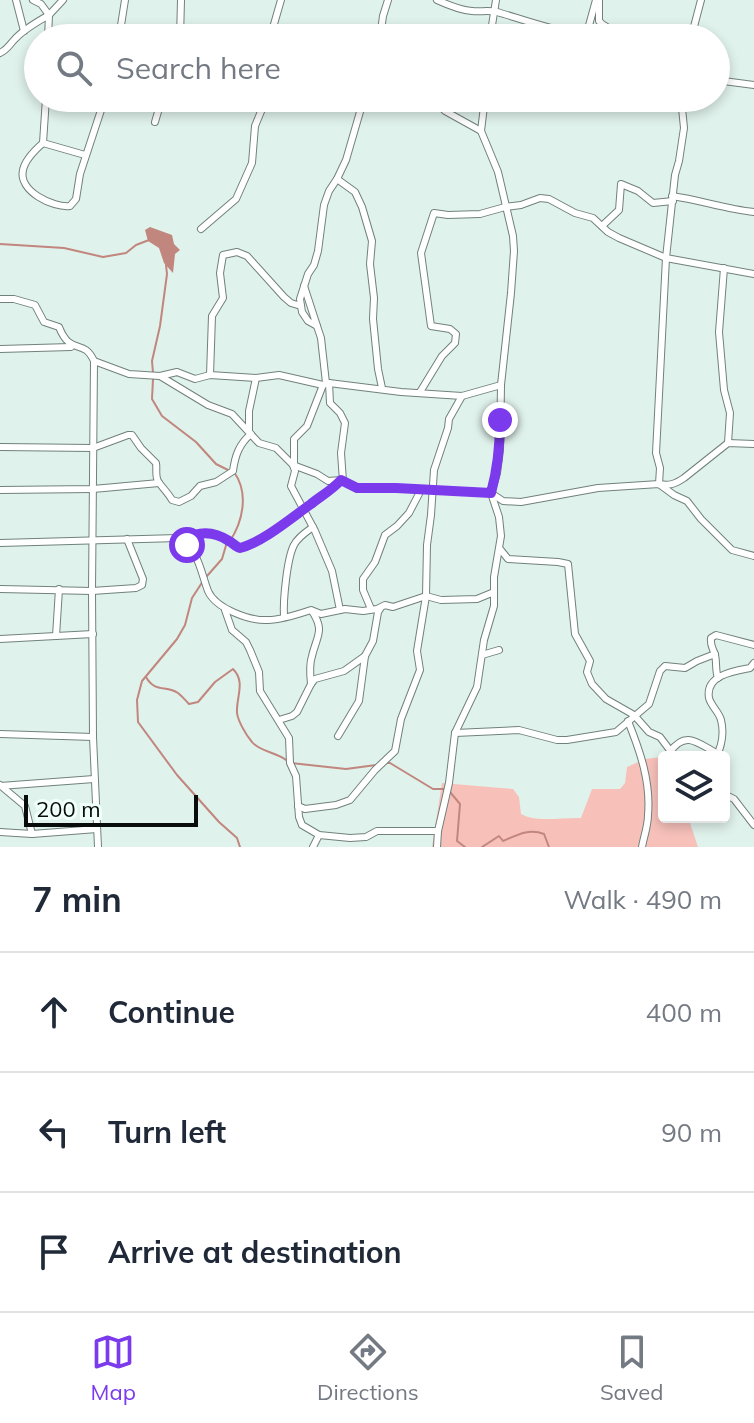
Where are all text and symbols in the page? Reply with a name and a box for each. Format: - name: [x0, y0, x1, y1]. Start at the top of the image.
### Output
- search box: [24, 24, 730, 112]
- icon: search: [52, 46, 96, 90]
- text: Search here: [116, 49, 281, 87]
- route end: [482, 402, 518, 438]
- route start: [169, 527, 205, 563]
- map controls: [658, 751, 730, 823]
- button: layers: [658, 751, 730, 823]
- scale bar: [24, 791, 198, 827]
- text: 200 m: [36, 795, 101, 823]
- text: 7 min: [32, 878, 122, 921]
- text: Walk · 490 m: [563, 883, 722, 916]
- icon: ahead: [32, 990, 76, 1034]
- text: Continue: [108, 993, 235, 1031]
- text: 400 m: [646, 996, 722, 1029]
- icon: left: [32, 1110, 76, 1154]
- text: Turn left: [108, 1113, 226, 1151]
- text: 90 m: [661, 1116, 722, 1149]
- icon: arrive: [32, 1230, 76, 1274]
- text: Arrive at destination: [108, 1233, 402, 1271]
- tab: Map: [91, 1330, 136, 1406]
- tab: Directions: [317, 1330, 419, 1406]
- tab: Saved: [600, 1330, 663, 1406]

